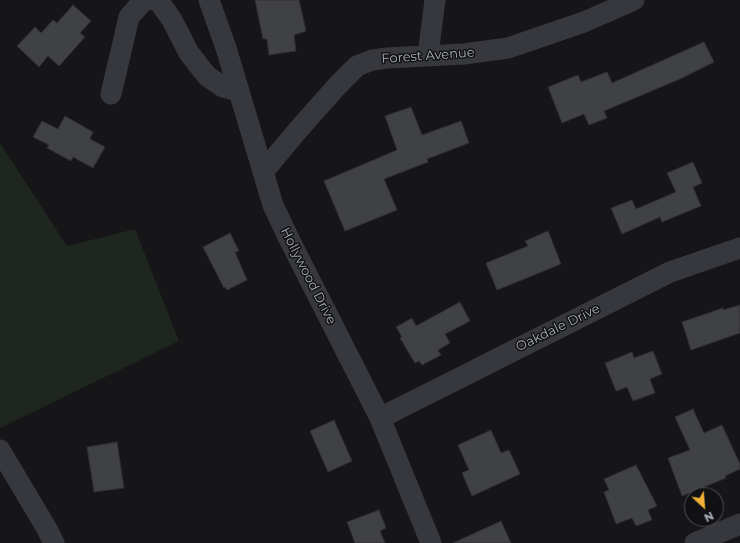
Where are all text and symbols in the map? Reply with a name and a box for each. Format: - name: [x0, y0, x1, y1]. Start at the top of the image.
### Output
- street label: Forest Avenue: [381, 45, 475, 67]
- street label: Hollywood Drive: [277, 225, 339, 327]
- street label: Oakdale Drive: [514, 301, 602, 355]
- north arrow: [684, 487, 724, 527]
- text: N: [702, 509, 716, 525]

